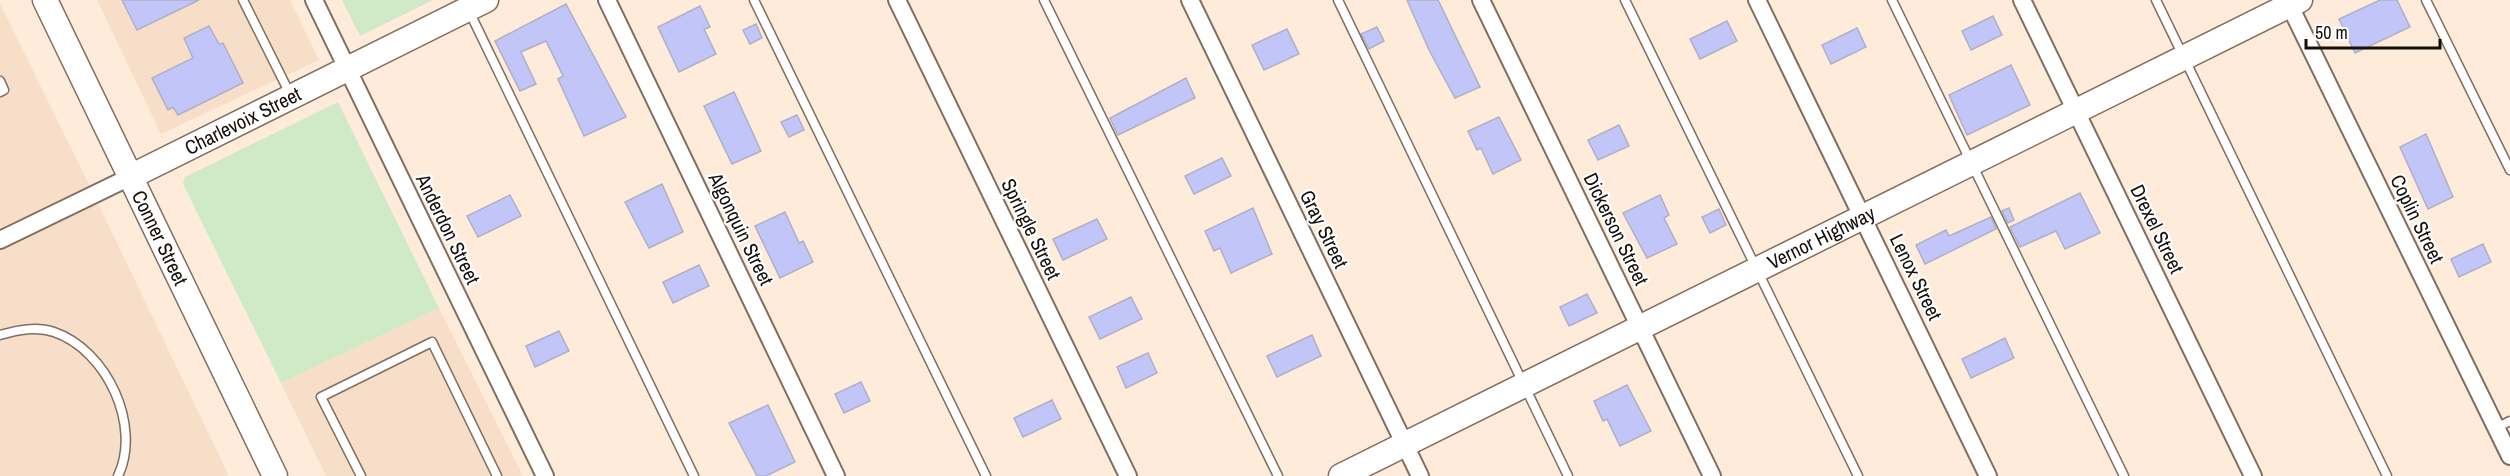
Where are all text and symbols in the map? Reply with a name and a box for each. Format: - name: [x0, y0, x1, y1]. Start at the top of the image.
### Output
- scale bar: [2306, 12, 2440, 50]
- text: 50 m: [2315, 20, 2348, 45]
- street label: Charlevoix Street: [180, 80, 306, 161]
- street label: Algonquin Street: [702, 167, 781, 290]
- street label: Anderdon Street: [410, 168, 487, 289]
- street label: Dickerson Street: [1578, 168, 1656, 290]
- street label: Coplin Street: [2384, 170, 2451, 268]
- street label: Springle Street: [995, 174, 1068, 284]
- street label: Drexel Street: [2124, 180, 2191, 278]
- street label: Gray Street: [1294, 185, 1355, 273]
- street label: Conner Street: [126, 186, 195, 290]
- street label: Vernor Highway: [1763, 199, 1880, 275]
- street label: Lenox Street: [1884, 229, 1949, 325]

